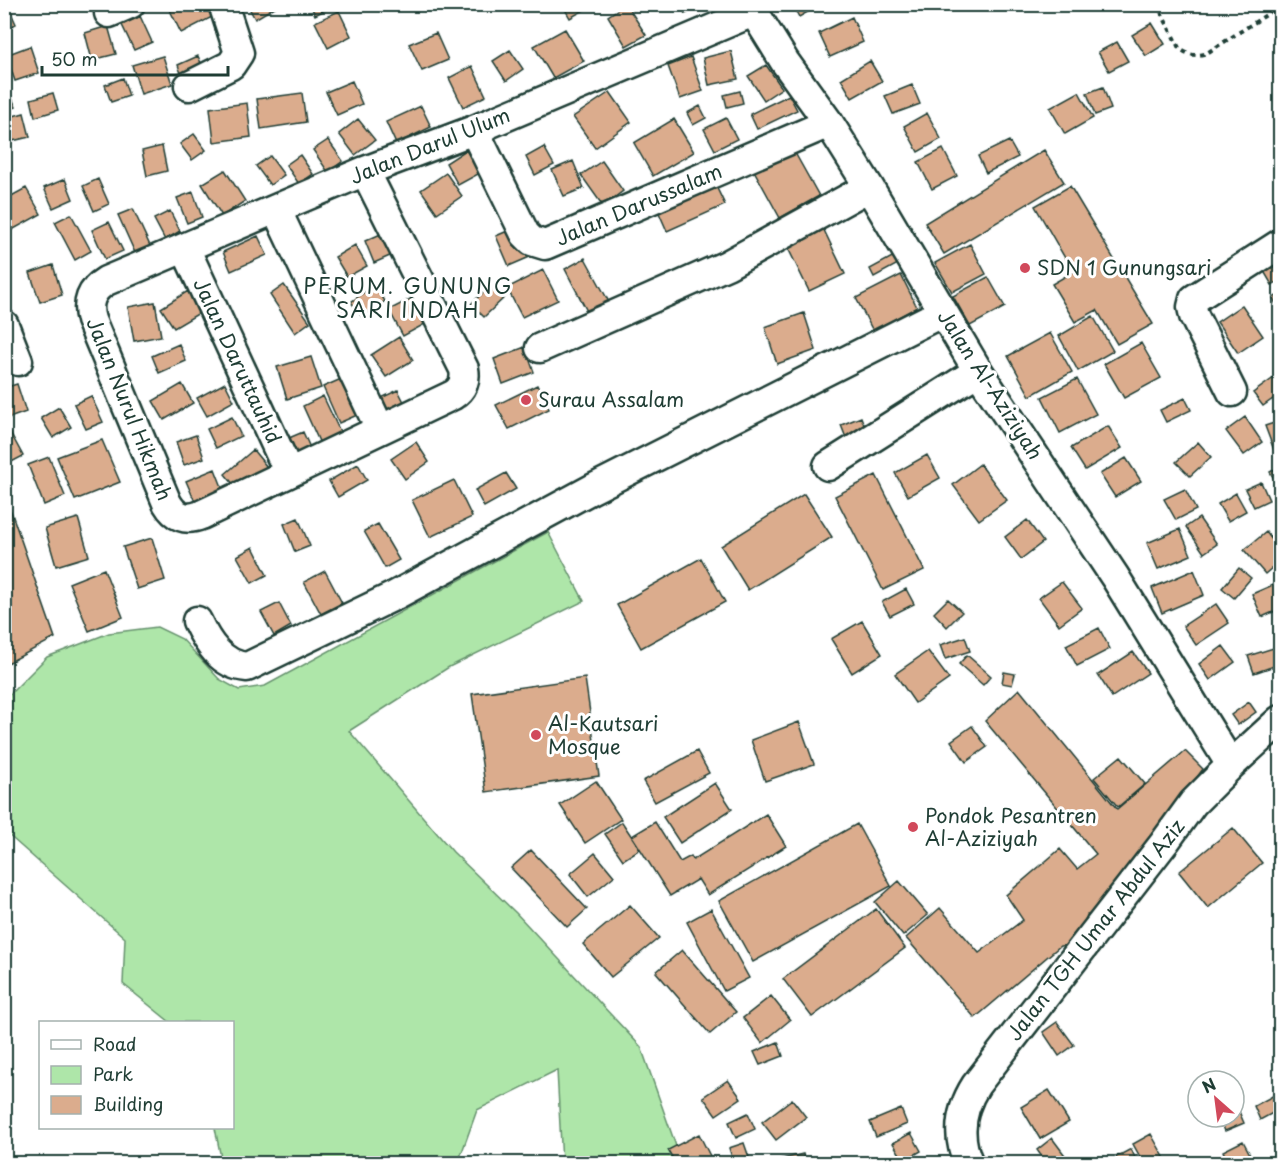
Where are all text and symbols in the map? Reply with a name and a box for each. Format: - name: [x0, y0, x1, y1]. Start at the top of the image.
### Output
- scale bar: [42, 39, 228, 77]
- text: 50 m: [51, 45, 98, 72]
- street label: Jalan Darul Ulum: [345, 99, 514, 191]
- street label: Jalan Darussalam: [551, 155, 726, 253]
- place label: SDN 1 Gunungsari: [1037, 252, 1212, 282]
- marker: SDN 1 Gunungsari: [1018, 261, 1032, 275]
- district label: PERUM. GUNUNG SARI INDAH: [303, 269, 513, 325]
- street label: Jalan Daruttauhid: [186, 273, 289, 448]
- street label: Jalan Al-Aziziyah: [931, 303, 1051, 466]
- street label: Jalan Nurul Hikmah: [80, 313, 180, 505]
- place label: Surau Assalam: [538, 384, 684, 414]
- marker: Surau Assalam: [519, 393, 533, 407]
- place label: Al-Kautsari Mosque: [548, 708, 659, 761]
- marker: Al-Kautsari Mosque: [529, 728, 543, 742]
- place label: Pondok Pesantren Al-Aziziyah: [925, 800, 1097, 853]
- street label: Jalan TGH Umar Abdul Aziz: [999, 812, 1192, 1047]
- marker: Pondok Pesantren Al-Aziziyah: [906, 820, 920, 834]
- legend: [39, 1021, 234, 1129]
- text: Road: [93, 1030, 137, 1057]
- text: Park: [93, 1060, 133, 1087]
- north arrow: [1186, 1069, 1246, 1129]
- text: N: [1197, 1071, 1220, 1098]
- text: Building: [93, 1090, 163, 1117]

